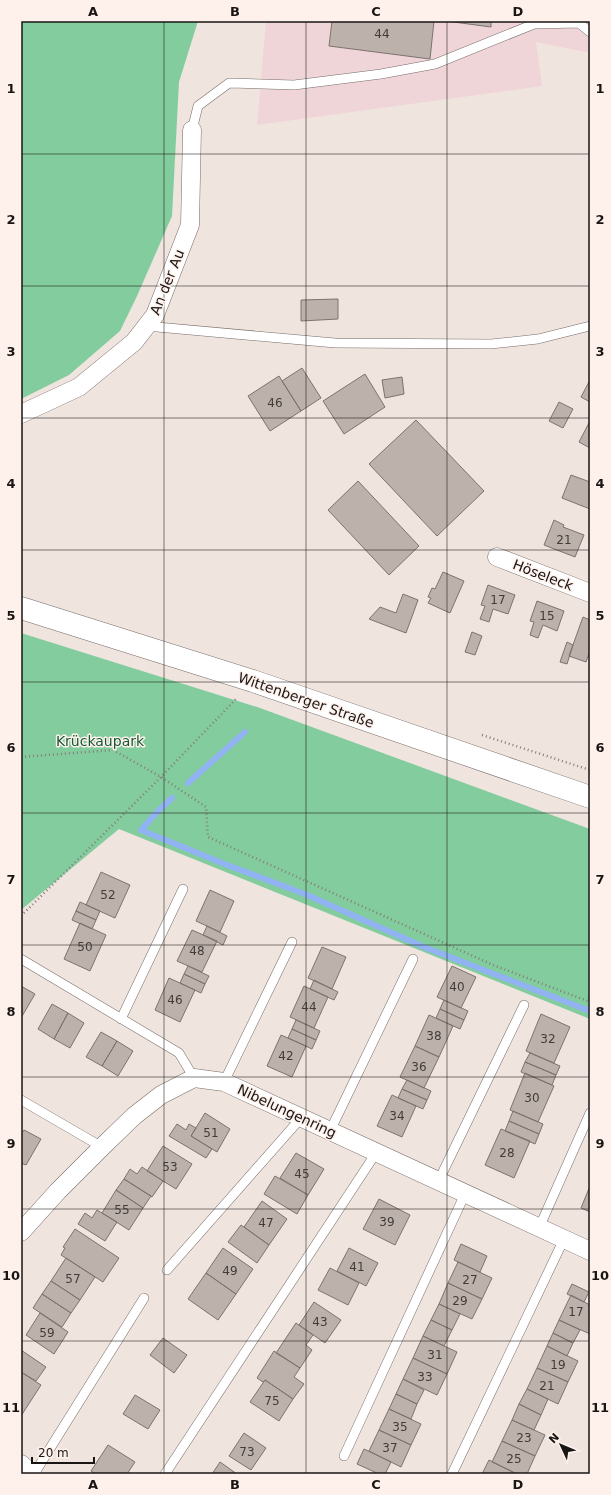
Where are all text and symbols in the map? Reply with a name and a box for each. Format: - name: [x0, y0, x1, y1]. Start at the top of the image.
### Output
- text: A: [88, 4, 98, 19]
- text: B: [230, 4, 240, 19]
- text: C: [371, 4, 381, 19]
- text: D: [513, 4, 524, 19]
- house number: 44: [374, 27, 390, 41]
- text: 1: [6, 81, 16, 96]
- text: 1: [595, 81, 605, 96]
- text: 2: [6, 212, 16, 227]
- text: 2: [595, 212, 605, 227]
- street label: An der Au: [147, 247, 187, 317]
- text: 3: [6, 344, 16, 359]
- text: 3: [595, 344, 605, 359]
- house number: 46: [267, 396, 283, 410]
- text: 4: [6, 476, 16, 491]
- text: 4: [595, 476, 605, 491]
- house number: 21: [556, 533, 572, 547]
- street label: Höseleck: [511, 556, 576, 594]
- house number: 17: [490, 593, 506, 607]
- text: 5: [6, 608, 16, 623]
- text: 5: [595, 608, 605, 623]
- house number: 15: [539, 609, 555, 623]
- street label: Wittenberger Straße: [236, 669, 376, 731]
- park label: Krückaupark: [56, 733, 145, 749]
- text: 6: [6, 740, 16, 755]
- text: 6: [595, 740, 605, 755]
- text: 7: [6, 872, 16, 887]
- text: 7: [595, 872, 605, 887]
- house number: 52: [100, 888, 116, 902]
- house number: 50: [77, 940, 93, 954]
- house number: 48: [189, 944, 205, 958]
- house number: 40: [449, 980, 465, 994]
- house number: 46: [167, 993, 183, 1007]
- house number: 44: [301, 1000, 317, 1014]
- text: 8: [6, 1004, 16, 1019]
- text: 8: [595, 1004, 605, 1019]
- house number: 38: [426, 1029, 442, 1043]
- house number: 32: [540, 1032, 556, 1046]
- house number: 42: [278, 1049, 294, 1063]
- house number: 36: [411, 1060, 427, 1074]
- street label: Nibelungenring: [235, 1081, 339, 1141]
- house number: 30: [524, 1091, 540, 1105]
- house number: 34: [389, 1109, 405, 1123]
- house number: 51: [203, 1126, 219, 1140]
- text: 9: [6, 1136, 16, 1151]
- text: 9: [595, 1136, 605, 1151]
- house number: 28: [499, 1146, 515, 1160]
- house number: 53: [162, 1160, 178, 1174]
- house number: 45: [294, 1167, 310, 1181]
- house number: 55: [114, 1203, 130, 1217]
- house number: 39: [379, 1215, 395, 1229]
- house number: 47: [258, 1216, 274, 1230]
- house number: 41: [349, 1260, 365, 1274]
- house number: 49: [222, 1264, 238, 1278]
- text: 10: [2, 1268, 20, 1283]
- text: 10: [591, 1268, 609, 1283]
- house number: 57: [65, 1272, 81, 1286]
- house number: 27: [462, 1273, 478, 1287]
- house number: 29: [452, 1294, 468, 1308]
- house number: 17: [568, 1305, 584, 1319]
- house number: 43: [312, 1315, 328, 1329]
- house number: 59: [39, 1326, 55, 1340]
- house number: 31: [427, 1348, 443, 1362]
- house number: 19: [550, 1358, 566, 1372]
- house number: 33: [417, 1370, 433, 1384]
- house number: 21: [539, 1379, 555, 1393]
- house number: 75: [264, 1394, 280, 1408]
- text: 11: [2, 1400, 20, 1415]
- text: 11: [591, 1400, 609, 1415]
- house number: 35: [392, 1420, 408, 1434]
- north arrow: [541, 1425, 581, 1465]
- house number: 23: [516, 1431, 532, 1445]
- text: N: [546, 1431, 562, 1446]
- scale bar: [32, 1439, 94, 1465]
- house number: 37: [382, 1441, 398, 1455]
- house number: 73: [239, 1445, 255, 1459]
- text: 20 m: [38, 1446, 69, 1460]
- house number: 25: [506, 1452, 522, 1466]
- text: A: [88, 1477, 98, 1492]
- text: B: [230, 1477, 240, 1492]
- text: C: [371, 1477, 381, 1492]
- text: D: [513, 1477, 524, 1492]

